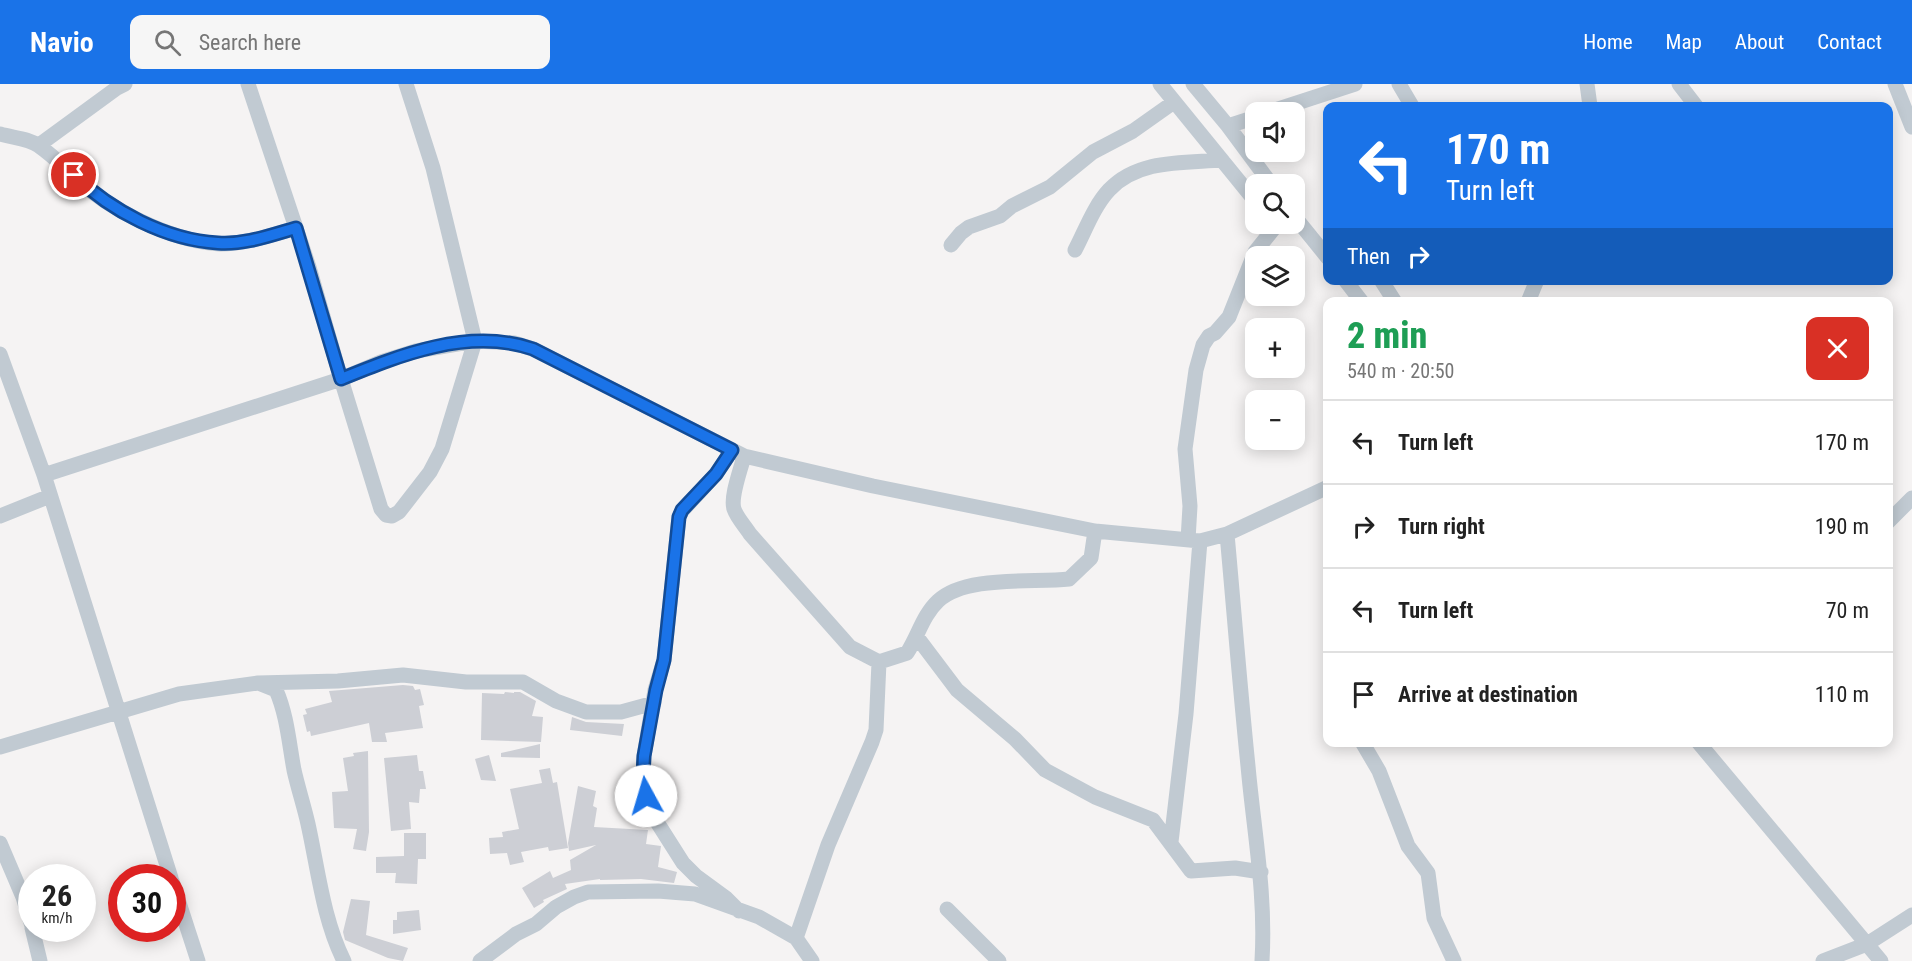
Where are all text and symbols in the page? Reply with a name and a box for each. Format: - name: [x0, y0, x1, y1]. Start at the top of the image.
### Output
- search box: [130, 15, 550, 69]
- text: Navio: [30, 26, 94, 59]
- icon: search: [151, 26, 184, 59]
- text: Search here: [199, 30, 301, 55]
- text: Home: [1583, 30, 1633, 54]
- text: Map: [1666, 30, 1702, 54]
- text: About: [1735, 30, 1784, 54]
- text: Contact: [1817, 30, 1882, 54]
- map controls: [1245, 102, 1305, 450]
- button: sound: [1245, 102, 1305, 162]
- text: 170 m: [1446, 125, 1551, 174]
- icon: left: [1347, 126, 1425, 204]
- pin: [48, 149, 99, 200]
- icon: arrive: [57, 158, 90, 191]
- button: search: [1245, 174, 1305, 234]
- text: Turn left: [1446, 175, 1535, 207]
- icon: right: [1402, 240, 1435, 273]
- text: Then: [1347, 244, 1390, 269]
- button: layers: [1245, 246, 1305, 306]
- text: 2 min: [1347, 315, 1427, 357]
- button: close: [1806, 317, 1869, 380]
- button: +: [1245, 318, 1305, 378]
- text: 540 m · 20:50: [1347, 359, 1454, 383]
- button: −: [1245, 390, 1305, 450]
- icon: left: [1347, 426, 1380, 459]
- text: Turn left: [1398, 430, 1473, 455]
- text: 170 m: [1815, 430, 1869, 455]
- icon: right: [1347, 510, 1380, 543]
- text: Turn right: [1398, 514, 1485, 539]
- text: 190 m: [1815, 514, 1869, 539]
- icon: left: [1347, 594, 1380, 627]
- text: Turn left: [1398, 598, 1473, 623]
- text: 70 m: [1826, 598, 1869, 623]
- icon: arrive: [1347, 678, 1380, 711]
- text: Arrive at destination: [1398, 682, 1578, 707]
- text: 110 m: [1815, 682, 1869, 707]
- position arrow: [614, 764, 678, 828]
- speed limit sign: 30: [108, 864, 186, 942]
- text: 26: [42, 878, 72, 913]
- text: km/h: [42, 909, 72, 927]

